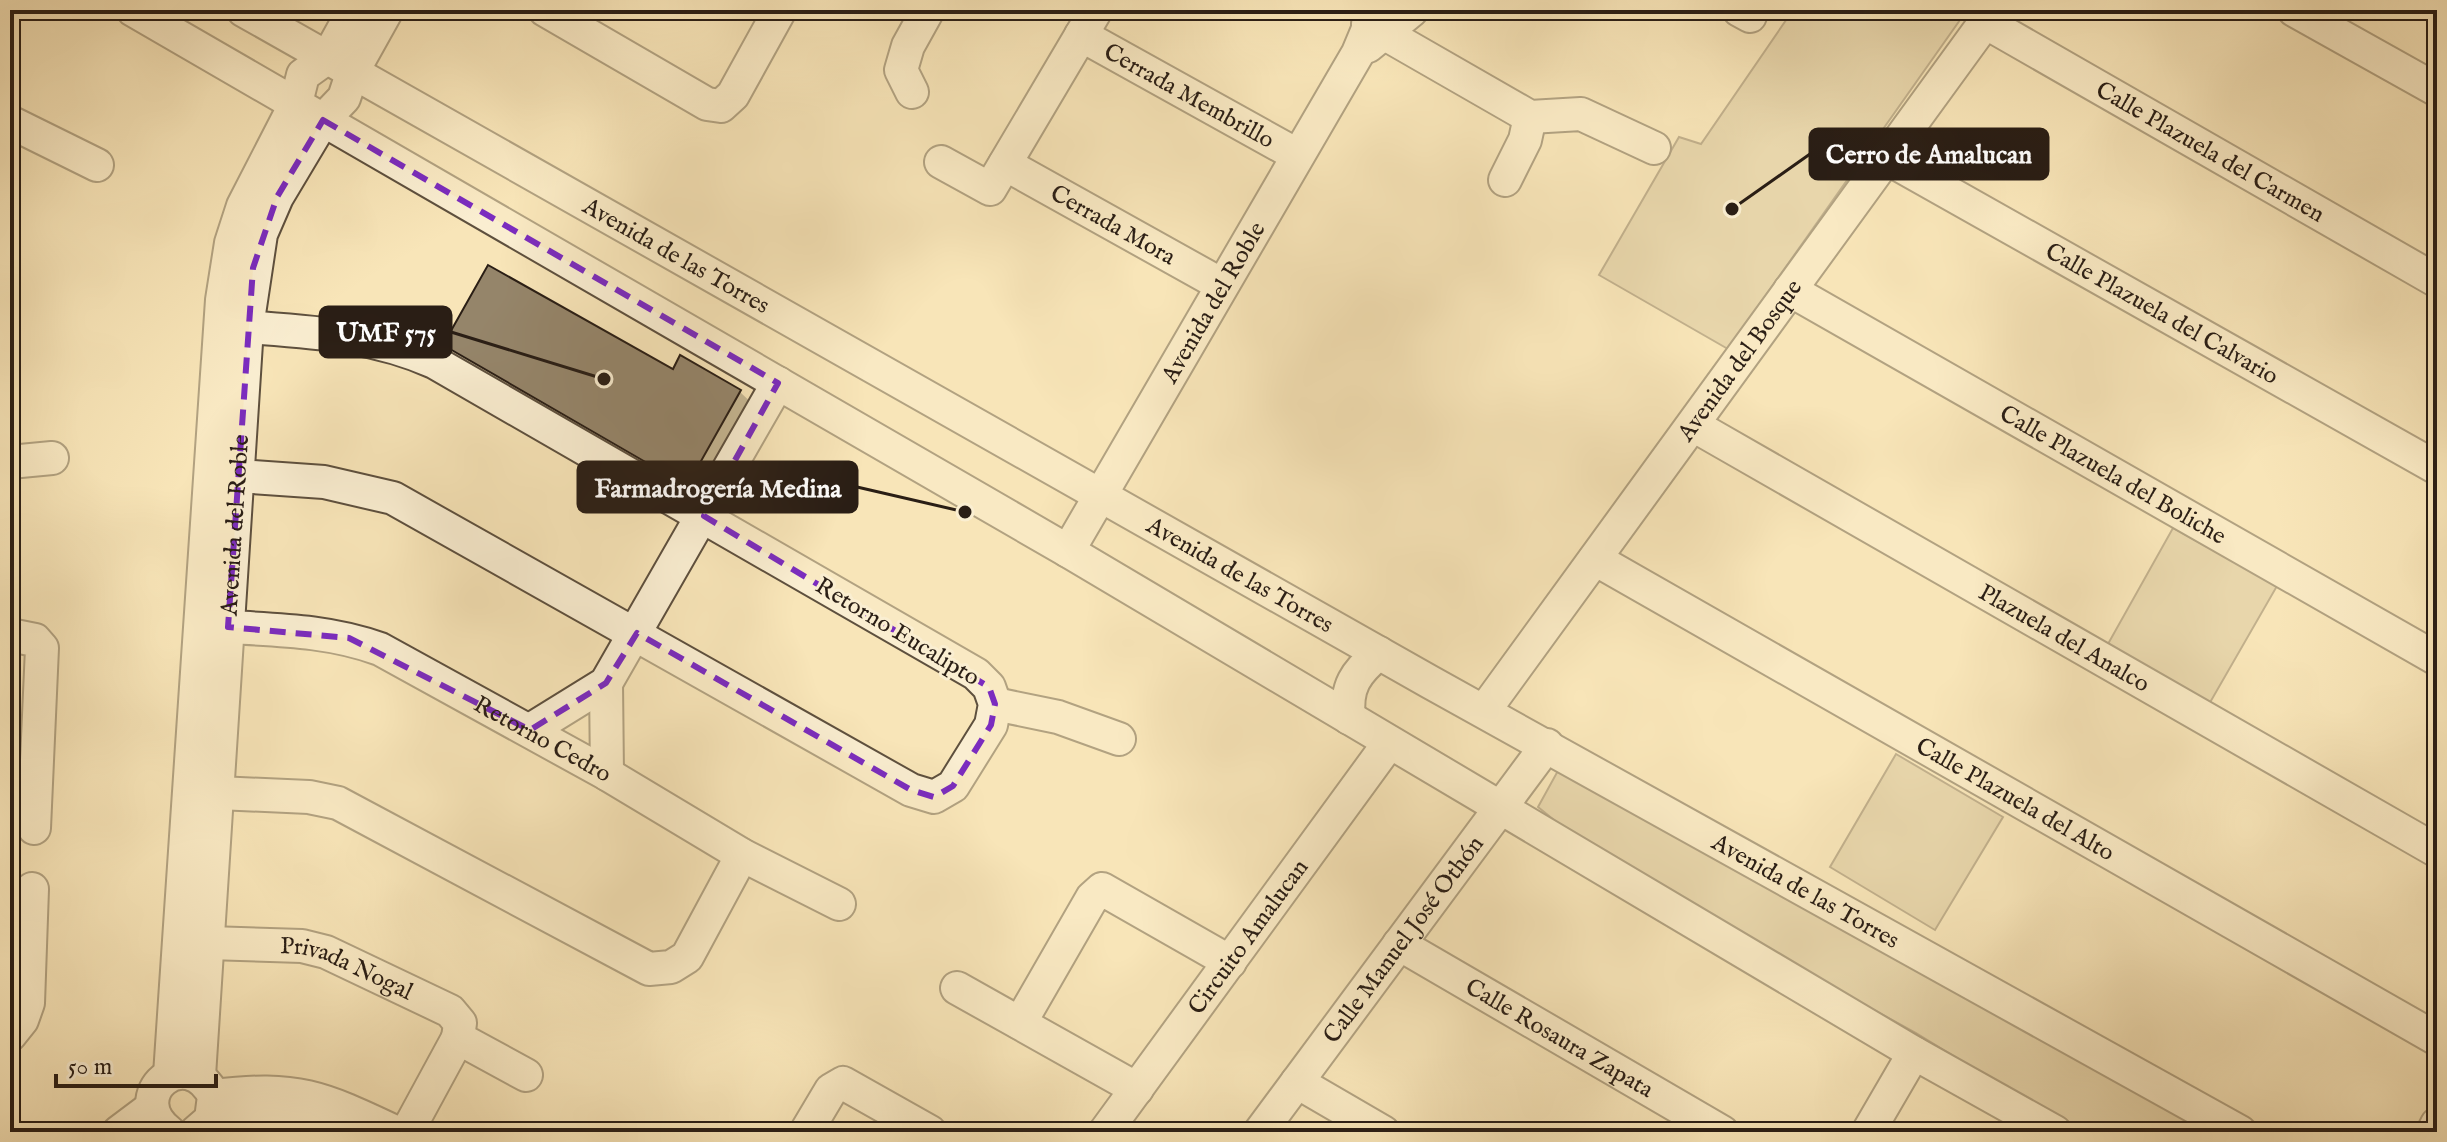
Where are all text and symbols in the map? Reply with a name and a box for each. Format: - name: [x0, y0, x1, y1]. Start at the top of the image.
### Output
- street label: Cerrada Membrillo: [1098, 37, 1279, 156]
- street label: Calle Plazuela del Carmen: [2090, 75, 2330, 230]
- callout: Cerro de Amalucan: [1810, 129, 2048, 179]
- text: Cerro de Amalucan: [1826, 139, 2032, 172]
- street label: Cerrada Mora: [1044, 178, 1181, 273]
- street label: Avenida de las Torres: [576, 191, 775, 322]
- street label: Avenida del Roble: [1155, 217, 1273, 390]
- street label: Calle Plazuela del Calvario: [2039, 236, 2284, 393]
- street label: Avenida del Bosque: [1671, 274, 1810, 449]
- callout: UMF 575: [320, 307, 451, 357]
- text: UMF 575: [335, 317, 436, 350]
- street label: Calle Plazuela del Boliche: [1994, 399, 2231, 552]
- street label: Avenida del Roble: [214, 434, 257, 618]
- callout: Farmadrogería Medina: [578, 462, 857, 512]
- text: Farmadrogería Medina: [594, 473, 842, 506]
- street label: Avenida de las Torres: [1140, 510, 1338, 641]
- street label: Retorno Eucalipto: [809, 571, 985, 694]
- street label: Plazuela del Analco: [1972, 578, 2155, 700]
- street label: Retorno Cedro: [468, 690, 616, 790]
- street label: Calle Plazuela del Alto: [1910, 731, 2120, 869]
- street label: Avenida de las Torres: [1705, 827, 1904, 957]
- street label: Calle Manuel José Othón: [1317, 830, 1491, 1050]
- street label: Circuito Amalucan: [1182, 853, 1316, 1021]
- street label: Privada Nogal: [280, 931, 418, 1008]
- street label: Calle Rosaura Zapata: [1459, 972, 1659, 1106]
- scale bar: [56, 1038, 216, 1088]
- text: 50 m: [68, 1052, 112, 1083]

